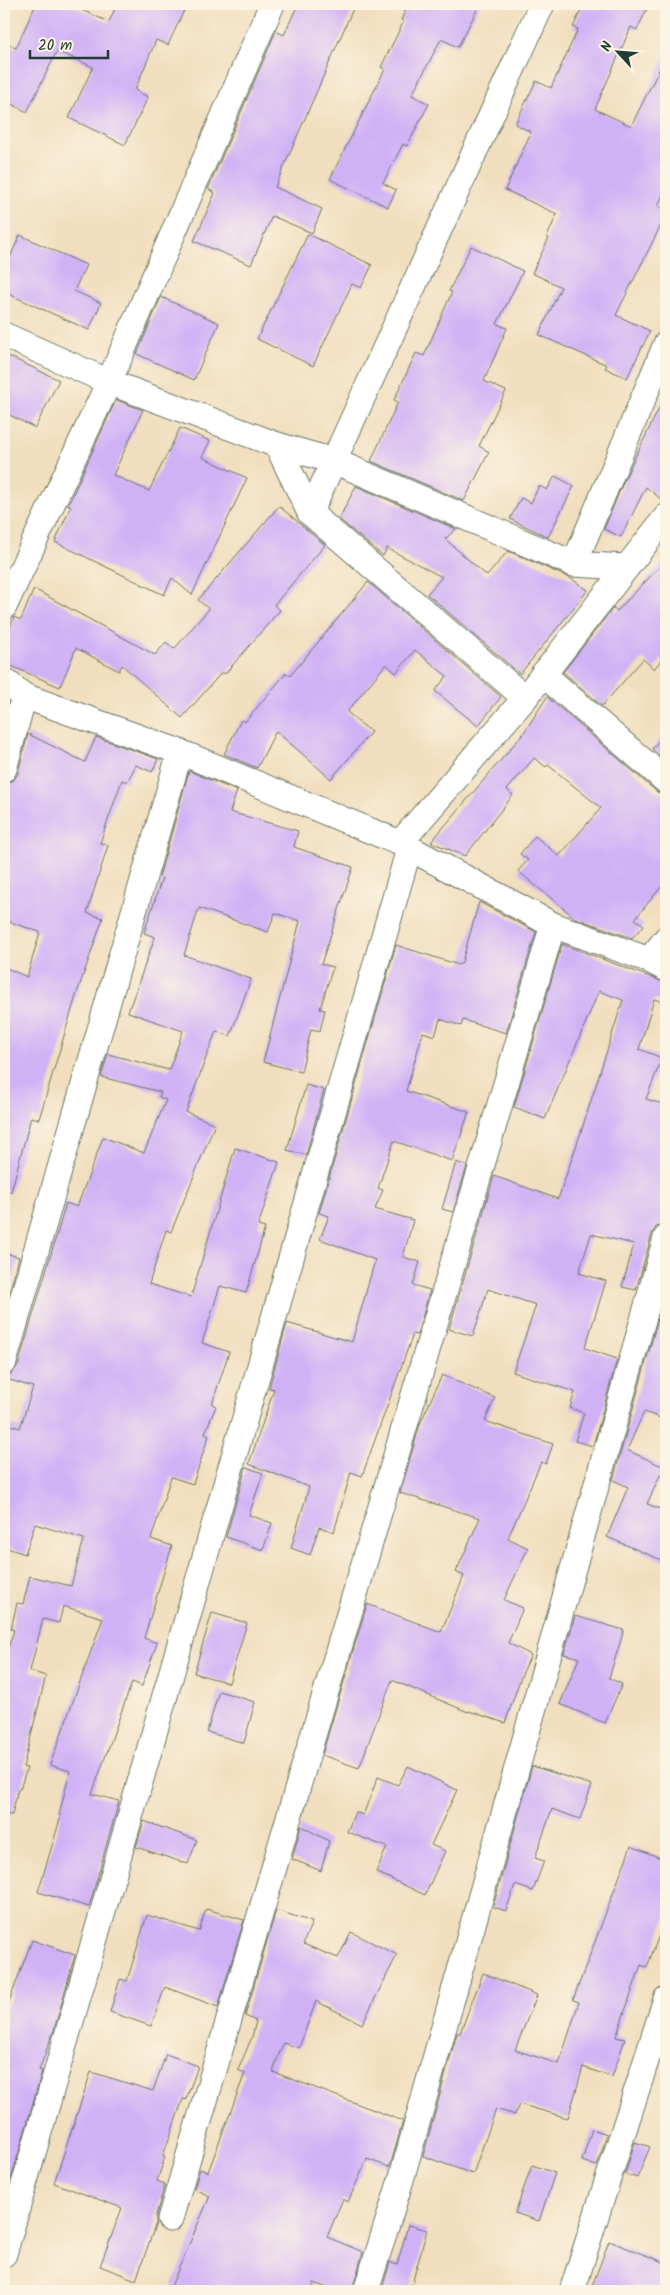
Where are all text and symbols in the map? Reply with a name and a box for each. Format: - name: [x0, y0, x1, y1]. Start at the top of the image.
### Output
- scale bar: [30, 28, 108, 60]
- north arrow: [592, 28, 642, 78]
- text: 20 m: [38, 34, 72, 58]
- text: N: [595, 38, 619, 56]

